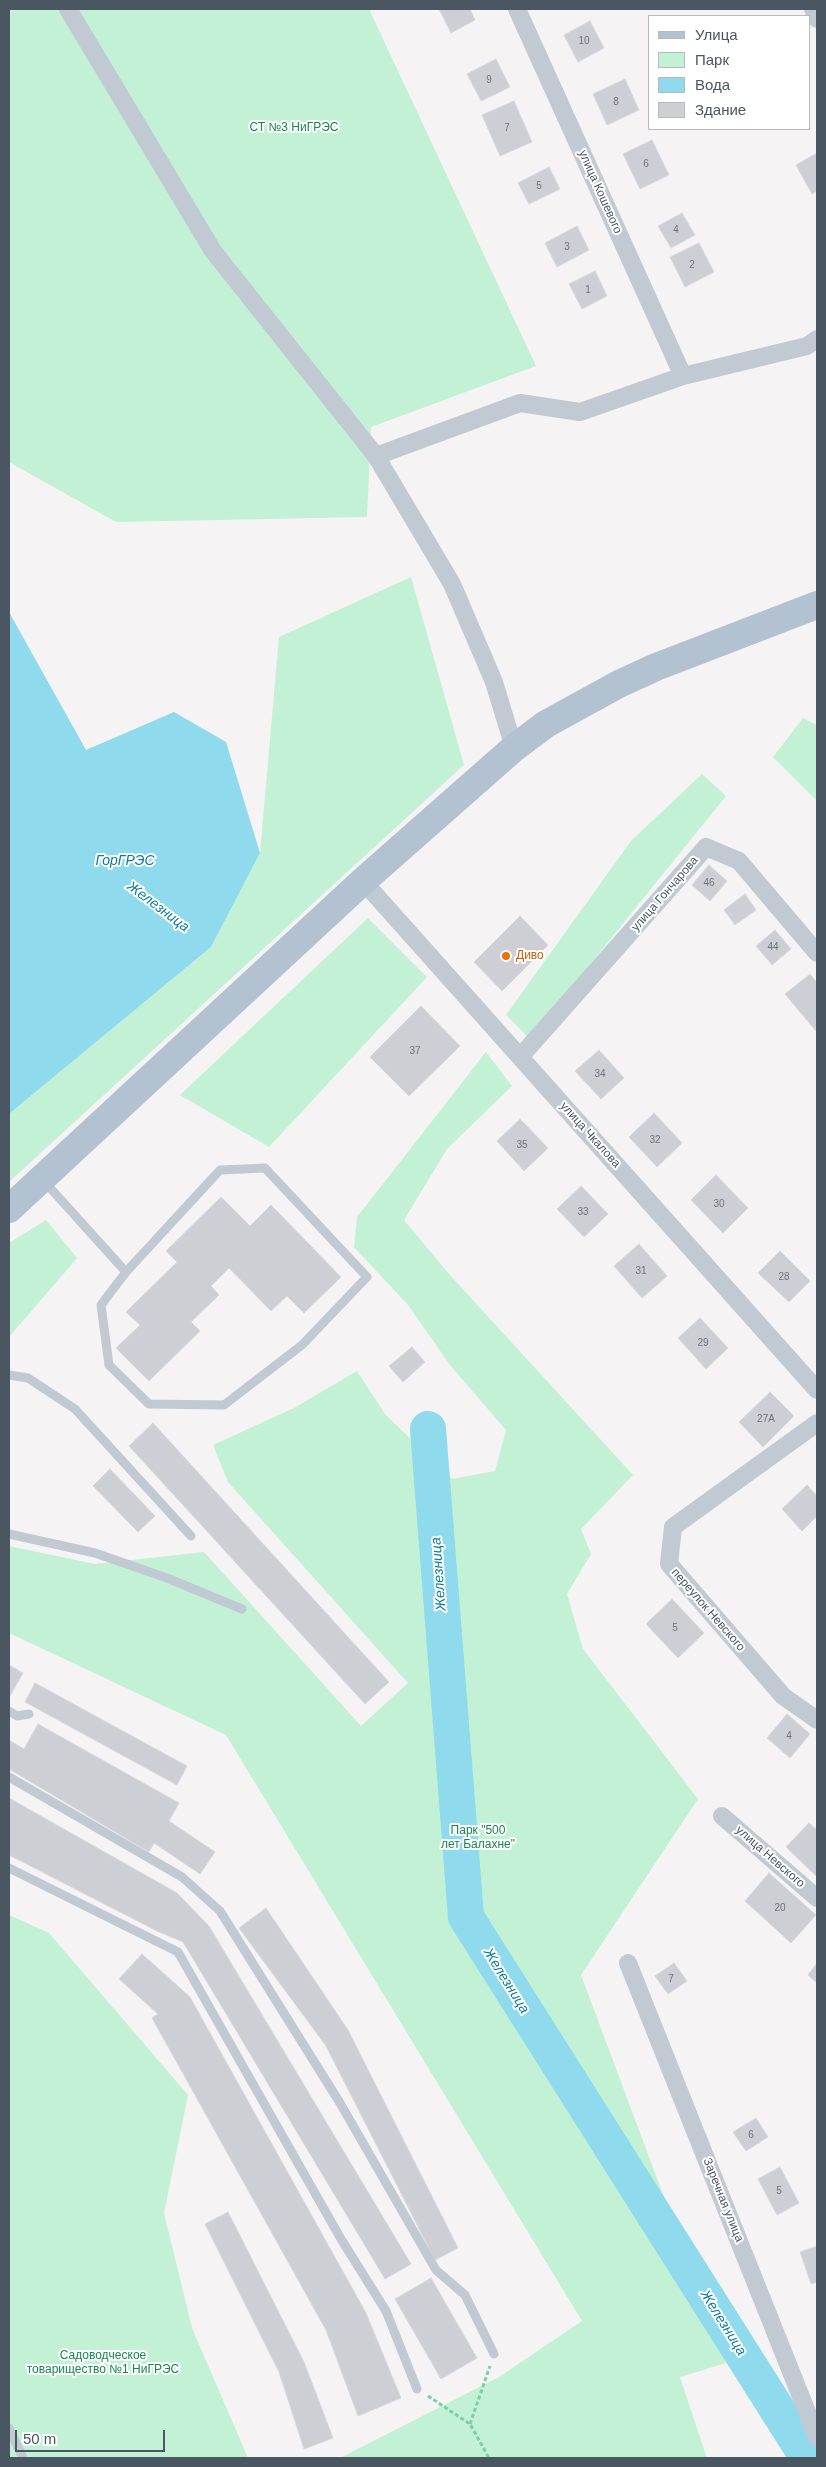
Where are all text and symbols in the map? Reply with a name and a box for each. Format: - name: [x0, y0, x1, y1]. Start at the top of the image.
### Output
- legend: [648, 15, 811, 130]
- text: Улица: [695, 26, 738, 43]
- house number: 10: [578, 35, 590, 47]
- text: Парк: [695, 51, 729, 68]
- house number: 9: [486, 74, 492, 86]
- text: Вода: [695, 76, 730, 93]
- house number: 8: [613, 96, 619, 108]
- text: Здание: [695, 101, 746, 118]
- park label: СТ №3 НиГРЭС: [250, 121, 338, 135]
- house number: 7: [504, 122, 510, 134]
- street label: улица Кошевого: [575, 148, 625, 236]
- house number: 6: [643, 158, 649, 170]
- house number: 5: [536, 180, 542, 192]
- house number: 4: [673, 224, 679, 236]
- house number: 3: [564, 241, 570, 253]
- house number: 2: [689, 259, 695, 271]
- house number: 1: [585, 284, 591, 296]
- water label: ГорГРЭС: [95, 853, 155, 869]
- street label: улица Гончарова: [629, 854, 701, 934]
- house number: 46: [703, 877, 715, 889]
- water label: Железница: [124, 878, 192, 936]
- house number: 44: [767, 941, 779, 953]
- place label: Диво: [516, 949, 544, 963]
- marker: Диво: [500, 950, 512, 962]
- house number: 37: [409, 1045, 421, 1057]
- house number: 34: [594, 1068, 606, 1080]
- street label: улица Чкалова: [557, 1099, 623, 1171]
- house number: 32: [649, 1134, 661, 1146]
- house number: 35: [516, 1139, 528, 1151]
- house number: 30: [713, 1198, 725, 1210]
- house number: 33: [577, 1206, 589, 1218]
- house number: 31: [635, 1265, 647, 1277]
- house number: 28: [778, 1271, 790, 1283]
- house number: 29: [697, 1337, 709, 1349]
- house number: 27А: [757, 1413, 775, 1425]
- water label: Железница: [428, 1537, 450, 1611]
- street label: переулок Невского: [668, 1566, 748, 1654]
- house number: 5: [672, 1622, 678, 1634]
- house number: 4: [786, 1730, 792, 1742]
- street label: улица Невского: [733, 1823, 807, 1891]
- park label: Парк "500 лет Балахне": [441, 1824, 515, 1852]
- house number: 20: [774, 1902, 786, 1914]
- water label: Железница: [479, 1945, 533, 2017]
- house number: 7: [668, 1973, 674, 1985]
- house number: 6: [748, 2129, 754, 2141]
- street label: Заречная улица: [700, 2156, 746, 2244]
- house number: 5: [776, 2185, 782, 2197]
- water label: Железница: [696, 2287, 750, 2359]
- park label: Садоводческое товарищество №1 НиГРЭС: [27, 2349, 179, 2377]
- scale bar: [18, 2420, 168, 2452]
- text: 50 m: [23, 2430, 56, 2447]

